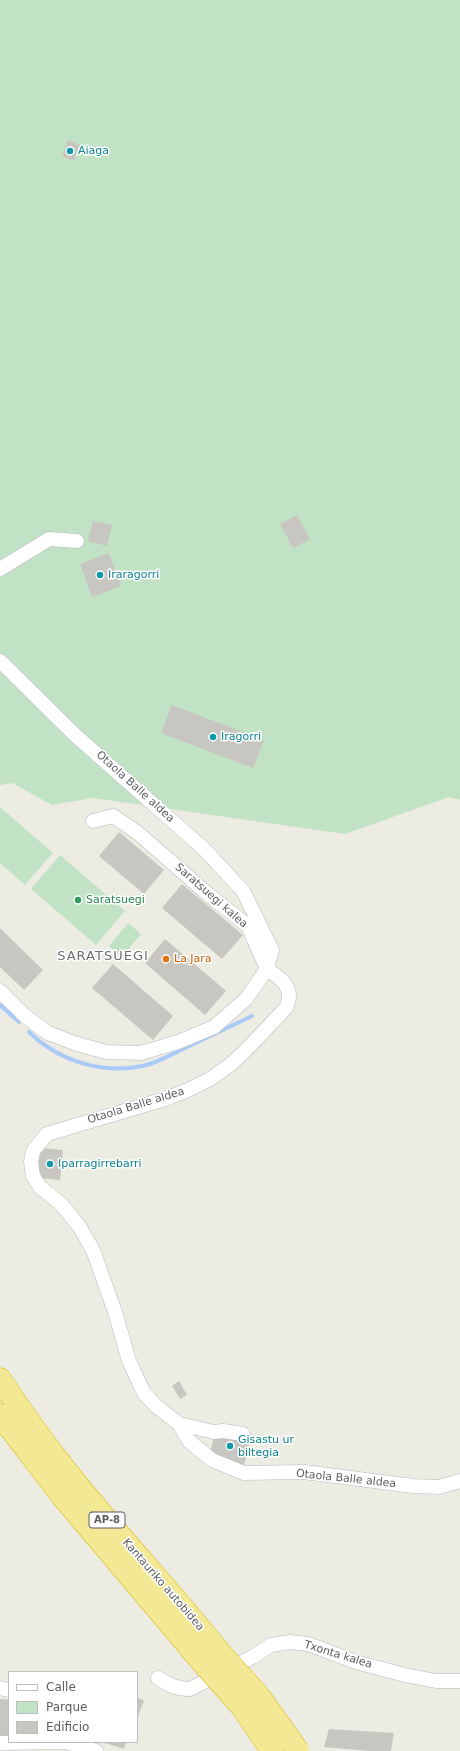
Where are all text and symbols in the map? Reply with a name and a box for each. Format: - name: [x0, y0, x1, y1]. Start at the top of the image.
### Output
- place label: Aiaga: [78, 144, 109, 158]
- marker: Aiaga: [65, 146, 75, 156]
- place label: Iraragorri: [108, 568, 159, 582]
- marker: Iraragorri: [95, 570, 105, 580]
- place label: Iragorri: [221, 730, 261, 744]
- marker: Iragorri: [208, 732, 218, 742]
- street label: Otaola Balle aldea: [93, 748, 177, 826]
- street label: Saratsuegi kalea: [172, 861, 250, 931]
- place label: Saratsuegi: [86, 893, 145, 907]
- marker: Saratsuegi: [73, 895, 83, 905]
- district label: SARATSUEGI: [57, 949, 149, 965]
- place label: La Jara: [174, 952, 212, 966]
- marker: La Jara: [161, 954, 171, 964]
- street label: Otaola Balle aldea: [86, 1085, 186, 1127]
- place label: Iparragirrebarri: [58, 1157, 142, 1171]
- marker: Iparragirrebarri: [45, 1159, 55, 1169]
- place label: Gisastu ur biltegia: [238, 1433, 294, 1459]
- marker: Gisastu ur biltegia: [225, 1441, 235, 1451]
- street label: Otaola Balle aldea: [295, 1467, 397, 1491]
- road number: AP-8: [89, 1512, 125, 1528]
- street label: Kantauriko autobidea: [119, 1536, 207, 1634]
- street label: Txonta kalea: [302, 1638, 374, 1672]
- legend: [8, 1671, 138, 1743]
- text: Calle: [46, 1680, 76, 1694]
- text: Parque: [46, 1700, 87, 1714]
- text: Edificio: [46, 1720, 89, 1734]

